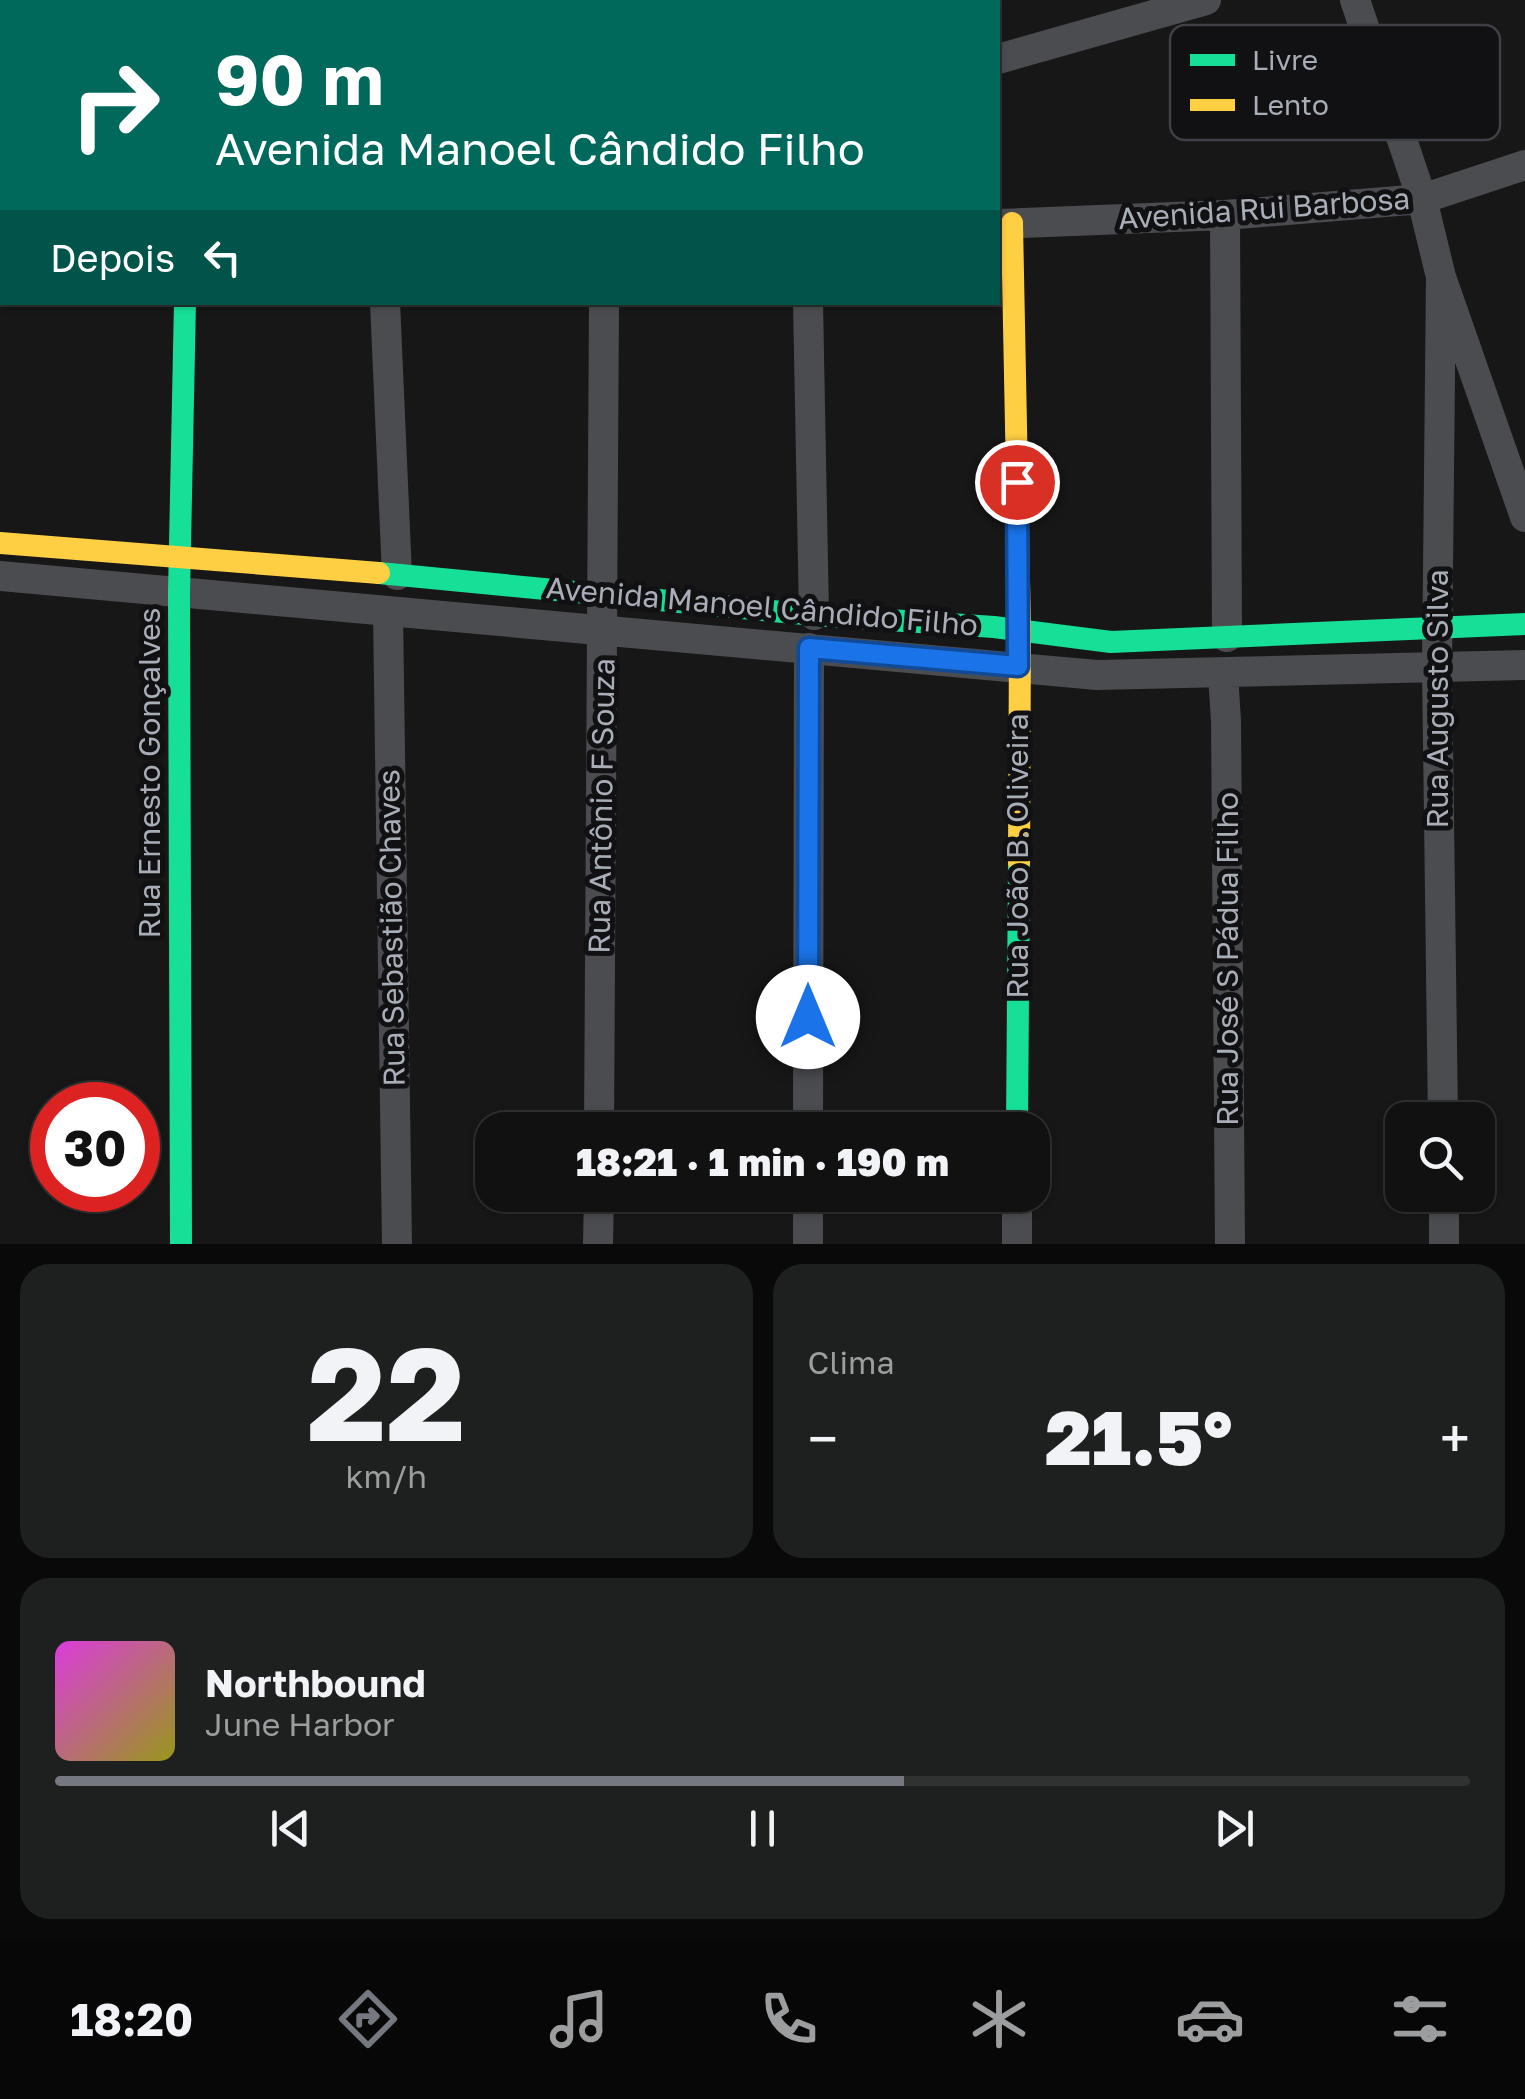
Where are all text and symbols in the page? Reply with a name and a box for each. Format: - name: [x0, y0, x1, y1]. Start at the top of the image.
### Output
- legend: [1170, 25, 1500, 140]
- text: 90 m: [215, 36, 384, 120]
- icon: right: [50, 40, 180, 170]
- text: Livre: [1252, 43, 1318, 76]
- text: Lento: [1252, 88, 1329, 121]
- text: Avenida Manoel Cândido Filho: [215, 121, 865, 175]
- street label: Avenida Rui Barbosa: [1117, 180, 1411, 236]
- icon: left: [195, 230, 250, 285]
- text: Depois: [50, 235, 175, 280]
- pin: [975, 440, 1060, 525]
- icon: arrive: [990, 455, 1045, 510]
- street label: Avenida Manoel Cândido Filho: [545, 569, 979, 643]
- street label: Rua Augusto Silva: [1419, 569, 1455, 829]
- street label: Rua Ernesto Gonçalves: [131, 607, 167, 939]
- street label: Rua Antônio F Souza: [580, 658, 622, 954]
- street label: Rua João B. Oliveira: [999, 713, 1035, 999]
- street label: Rua Sebastião Chaves: [370, 769, 412, 1087]
- street label: Rua José S Pádua Filho: [1209, 792, 1245, 1126]
- position arrow: [756, 965, 860, 1069]
- speed limit sign: 30: [30, 1082, 160, 1212]
- map controls: [1385, 1102, 1495, 1212]
- button: search: [1385, 1102, 1495, 1212]
- text: 18:21 · 1 min · 190 m: [576, 1139, 949, 1184]
- text: 22: [307, 1314, 466, 1470]
- text: Clima: [808, 1343, 894, 1381]
- text: 21.5°: [1045, 1391, 1232, 1482]
- text: −: [808, 1405, 838, 1471]
- text: +: [1440, 1405, 1470, 1471]
- text: km/h: [346, 1457, 427, 1495]
- text: Northbound: [205, 1660, 426, 1705]
- text: June Harbor: [205, 1705, 395, 1743]
- icon: previous: [263, 1801, 318, 1856]
- icon: pause: [735, 1801, 790, 1856]
- icon: next: [1207, 1801, 1262, 1856]
- icon: directions: [333, 1984, 403, 2054]
- icon: music: [544, 1984, 614, 2054]
- icon: phone: [754, 1984, 824, 2054]
- icon: climate: [964, 1984, 1034, 2054]
- icon: car: [1175, 1984, 1245, 2054]
- icon: filters: [1385, 1984, 1455, 2054]
- text: 18:20: [70, 1992, 193, 2046]

